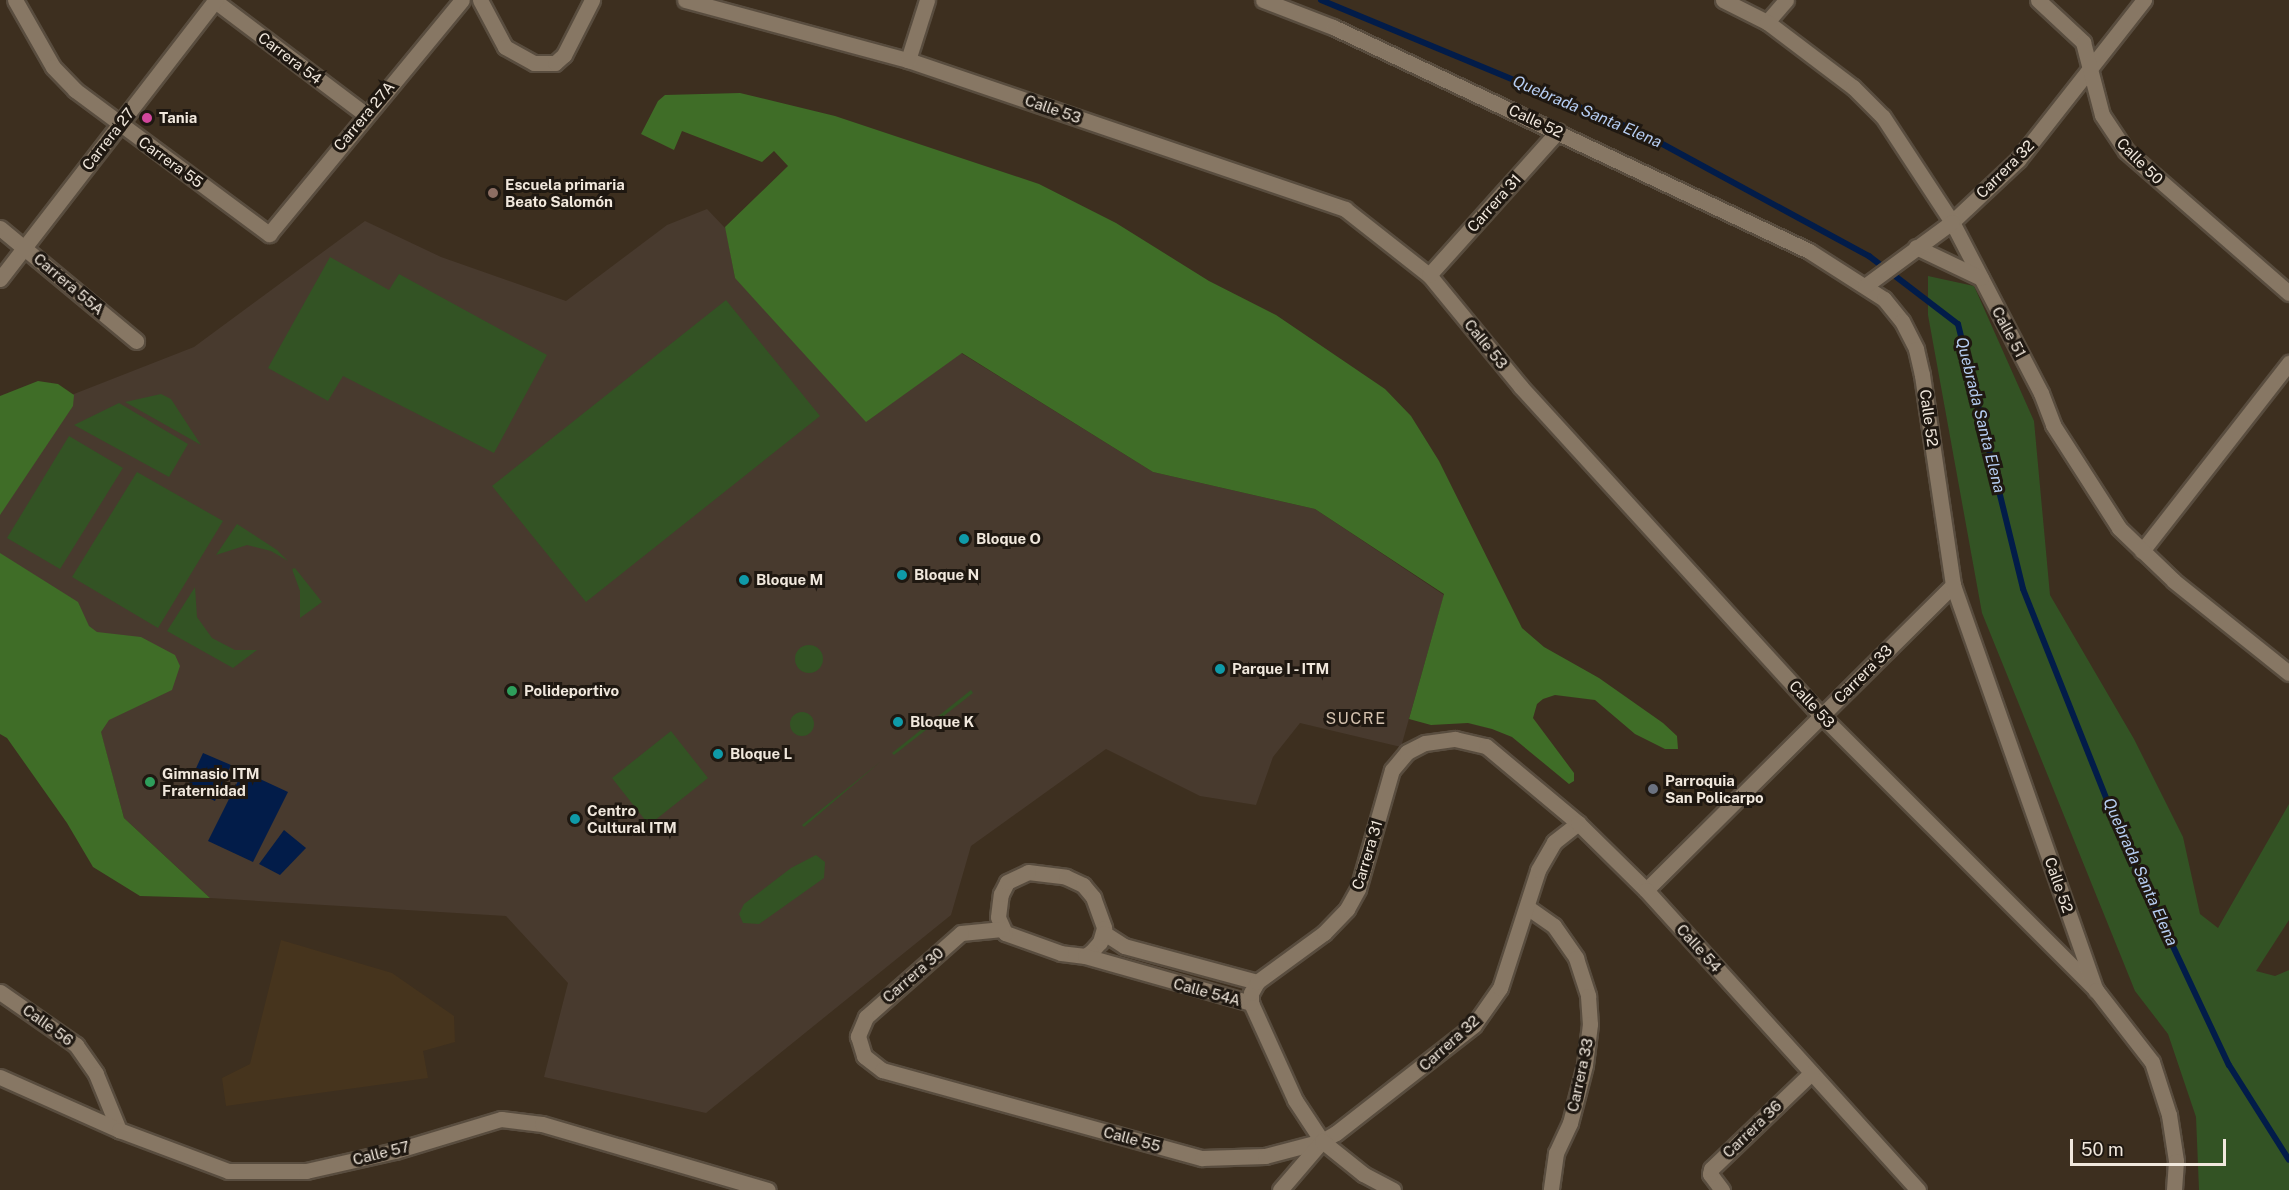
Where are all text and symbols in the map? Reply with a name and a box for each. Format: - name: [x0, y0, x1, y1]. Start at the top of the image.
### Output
- street label: Carrera 54: [255, 28, 325, 88]
- water label: Quebrada Santa Elena: [1510, 72, 1664, 152]
- street label: Carrera 27A: [330, 78, 398, 154]
- street label: Calle 53: [1023, 91, 1083, 127]
- street label: Calle 52: [1506, 101, 1566, 141]
- street label: Carrera 27: [78, 104, 138, 174]
- place label: Tania: [159, 109, 197, 127]
- marker: Tania: [140, 111, 154, 125]
- street label: Carrera 55: [135, 133, 207, 191]
- street label: Calle 50: [2113, 134, 2167, 188]
- street label: Carrera 32: [1972, 136, 2038, 202]
- street label: Carrera 31: [1463, 170, 1525, 236]
- place label: Escuela primaria Beato Salomón: [505, 175, 625, 210]
- marker: Escuela primaria Beato Salomón: [486, 186, 500, 200]
- street label: Carrera 55A: [30, 249, 108, 319]
- street label: Calle 51: [1988, 304, 2030, 360]
- street label: Calle 53: [1461, 316, 1511, 372]
- water label: Quebrada Santa Elena: [1951, 335, 2009, 495]
- street label: Calle 52: [1916, 388, 1942, 448]
- place label: Bloque O: [976, 530, 1041, 548]
- marker: Bloque O: [957, 532, 971, 546]
- place label: Bloque N: [914, 566, 979, 584]
- marker: Bloque N: [895, 568, 909, 582]
- place label: Bloque M: [756, 571, 823, 589]
- marker: Bloque M: [737, 573, 751, 587]
- street label: Carrera 33: [1830, 641, 1896, 707]
- place label: Parque I - ITM: [1232, 660, 1331, 678]
- marker: Parque I - ITM: [1213, 662, 1227, 676]
- street label: Calle 53: [1786, 677, 1838, 731]
- place label: Polideportivo: [524, 682, 619, 700]
- marker: Polideportivo: [505, 684, 519, 698]
- district label: SUCRE: [1325, 709, 1387, 729]
- place label: Bloque K: [910, 713, 974, 731]
- marker: Bloque K: [891, 715, 905, 729]
- place label: Bloque L: [730, 745, 792, 763]
- marker: Bloque L: [711, 747, 725, 761]
- place label: Gimnasio ITM Fraternidad: [162, 764, 260, 799]
- place label: Parroquia San Policarpo: [1665, 771, 1764, 806]
- marker: Gimnasio ITM Fraternidad: [143, 775, 157, 789]
- marker: Parroquia San Policarpo: [1646, 782, 1660, 796]
- water label: Quebrada Santa Elena: [2099, 795, 2181, 949]
- place label: Centro Cultural ITM: [587, 801, 677, 836]
- marker: Centro Cultural ITM: [568, 812, 582, 826]
- street label: Carrera 31: [1348, 818, 1386, 892]
- street label: Calle 52: [2041, 855, 2077, 915]
- street label: Calle 54: [1673, 920, 1725, 976]
- street label: Carrera 30: [879, 944, 947, 1006]
- street label: Calle 54A: [1171, 974, 1243, 1010]
- street label: Calle 56: [19, 1001, 77, 1049]
- street label: Carrera 32: [1415, 1011, 1483, 1075]
- street label: Carrera 33: [1563, 1036, 1597, 1114]
- street label: Carrera 36: [1719, 1097, 1785, 1161]
- street label: Calle 55: [1101, 1123, 1163, 1155]
- scale bar: [2073, 1127, 2229, 1165]
- street label: Calle 57: [351, 1137, 411, 1169]
- text: 50 m: [2081, 1139, 2124, 1160]

